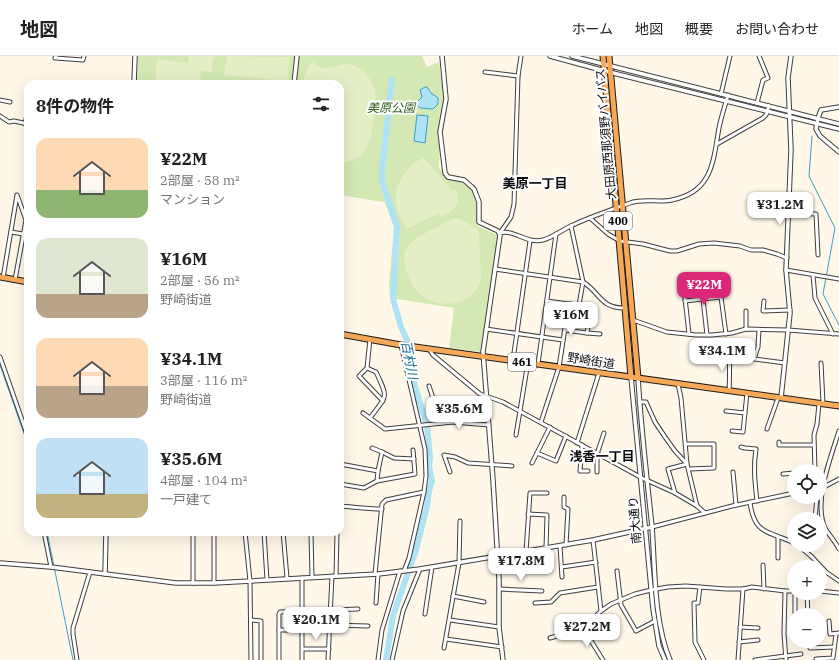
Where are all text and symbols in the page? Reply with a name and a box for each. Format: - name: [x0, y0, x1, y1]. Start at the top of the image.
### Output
- text: 地図: [20, 17, 58, 41]
- text: ホーム: [571, 20, 613, 38]
- text: 地図: [635, 20, 663, 38]
- text: 概要: [685, 20, 713, 38]
- text: お問い合わせ: [735, 20, 819, 38]
- street label: 大田原西那須野バイパス: [592, 68, 619, 200]
- icon: filters: [310, 93, 332, 115]
- text: 8件の物件: [36, 95, 114, 117]
- park label: 美原公園: [367, 100, 417, 115]
- text: ¥22M: [160, 148, 207, 170]
- icon: home: [68, 154, 116, 202]
- text: 2部屋 · 58 m²: [160, 172, 240, 189]
- district label: 美原一丁目: [502, 175, 568, 192]
- text: マンション: [160, 191, 225, 208]
- pin: ¥31.2M: [747, 192, 813, 226]
- text: ¥31.2M: [756, 196, 804, 213]
- road number: 400: [604, 212, 632, 230]
- text: ¥16M: [160, 248, 207, 270]
- icon: home: [68, 254, 116, 302]
- text: 2部屋 · 56 m²: [160, 272, 240, 289]
- pin: ¥22M: [680, 272, 728, 306]
- text: ¥22M: [686, 276, 722, 293]
- text: 野崎街道: [160, 291, 212, 308]
- pin: ¥16M: [547, 302, 595, 336]
- text: ¥16M: [553, 306, 589, 323]
- pin: ¥34.1M: [689, 338, 755, 372]
- water label: 百村川: [397, 339, 422, 383]
- text: ¥34.1M: [698, 342, 746, 359]
- text: ¥34.1M: [160, 348, 222, 370]
- street label: 野崎街道: [566, 349, 616, 372]
- road number: 461: [508, 353, 536, 371]
- icon: home: [68, 354, 116, 402]
- text: 3部屋 · 116 m²: [160, 372, 247, 389]
- text: 野崎街道: [160, 391, 212, 408]
- pin: ¥35.6M: [426, 396, 492, 430]
- text: ¥35.6M: [435, 400, 483, 417]
- text: ¥35.6M: [160, 448, 222, 470]
- district label: 浅香一丁目: [569, 448, 635, 465]
- icon: home: [68, 454, 116, 502]
- map controls: [787, 464, 827, 648]
- button: locate: [787, 464, 827, 504]
- text: 4部屋 · 104 m²: [160, 472, 247, 489]
- text: 一戸建て: [160, 491, 212, 508]
- street label: 南大通り: [625, 495, 644, 545]
- button: layers: [787, 512, 827, 552]
- pin: ¥17.8M: [488, 548, 554, 582]
- text: ¥17.8M: [497, 552, 545, 569]
- button: +: [787, 560, 827, 600]
- pin: ¥20.1M: [283, 607, 349, 641]
- button: −: [787, 608, 827, 648]
- text: ¥20.1M: [292, 611, 340, 628]
- pin: ¥27.2M: [554, 614, 620, 648]
- text: ¥27.2M: [563, 618, 611, 635]

